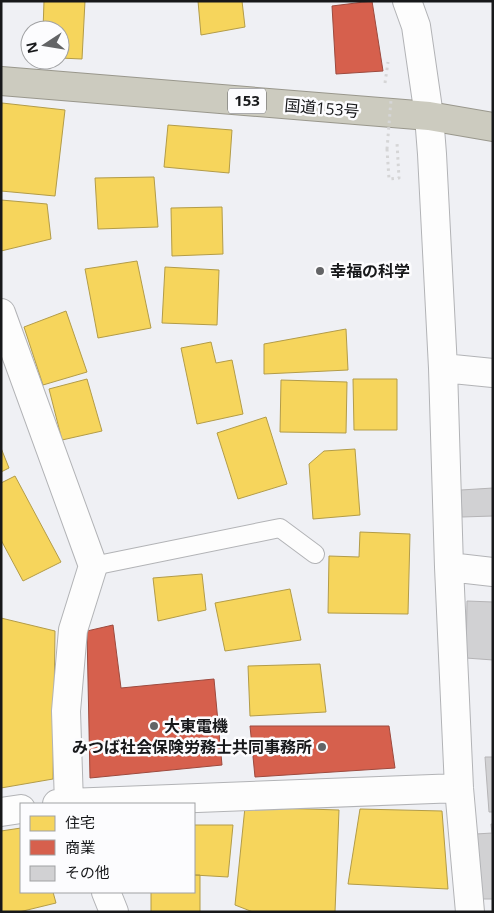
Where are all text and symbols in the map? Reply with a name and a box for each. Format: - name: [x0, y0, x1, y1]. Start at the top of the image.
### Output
- north arrow: [20, 20, 70, 70]
- text: N: [21, 40, 42, 55]
- road number: 153: [228, 88, 266, 114]
- street label: 国道153号: [283, 94, 361, 122]
- place label: 幸福の科学: [330, 260, 410, 282]
- marker: 幸福の科学: [314, 265, 326, 277]
- place label: 大東電機: [164, 715, 228, 737]
- marker: 大東電機: [148, 720, 160, 732]
- place label: みつば社会保険労務士共同事務所: [72, 736, 312, 758]
- marker: みつば社会保険労務士共同事務所: [316, 741, 328, 753]
- legend: [20, 803, 195, 893]
- text: 住宅: [65, 812, 95, 832]
- text: 商業: [65, 837, 95, 857]
- text: その他: [65, 862, 110, 882]

